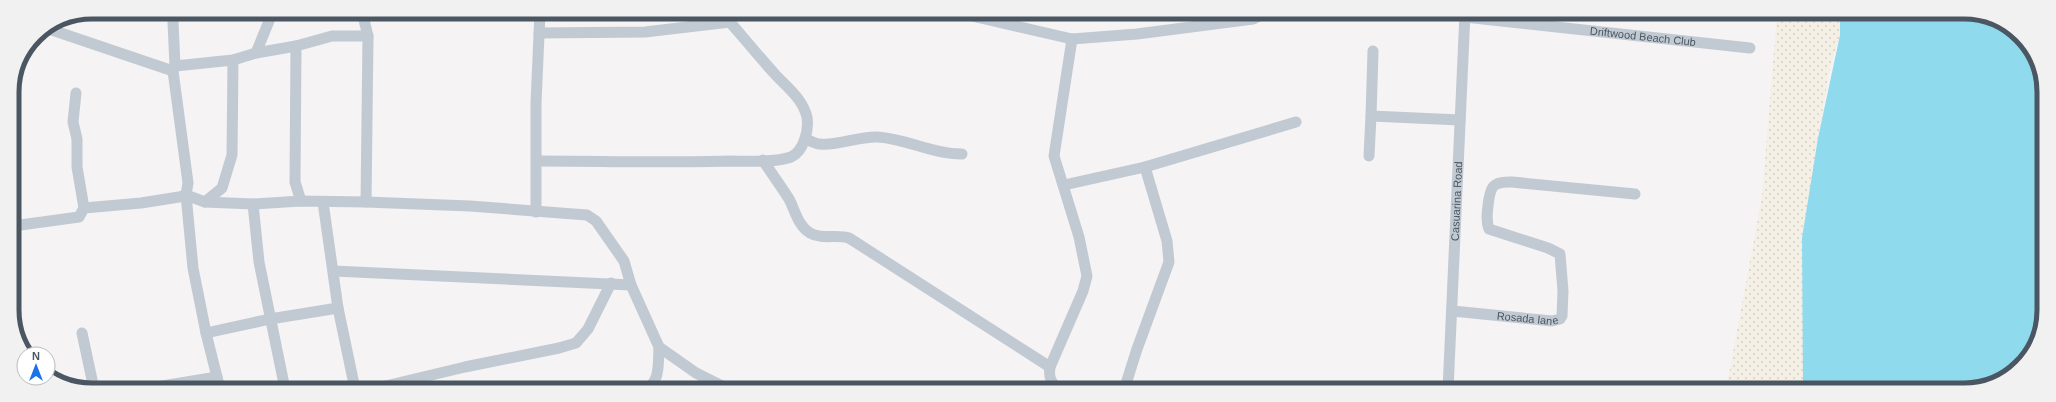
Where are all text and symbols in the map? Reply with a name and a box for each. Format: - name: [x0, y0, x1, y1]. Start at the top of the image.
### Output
- street label: Driftwood Beach Club: [1589, 25, 1697, 48]
- street label: Casuarina Road: [1449, 161, 1464, 241]
- street label: Rosada lane: [1496, 309, 1560, 327]
- north arrow: [16, 346, 56, 386]
- text: N: [32, 350, 40, 362]

